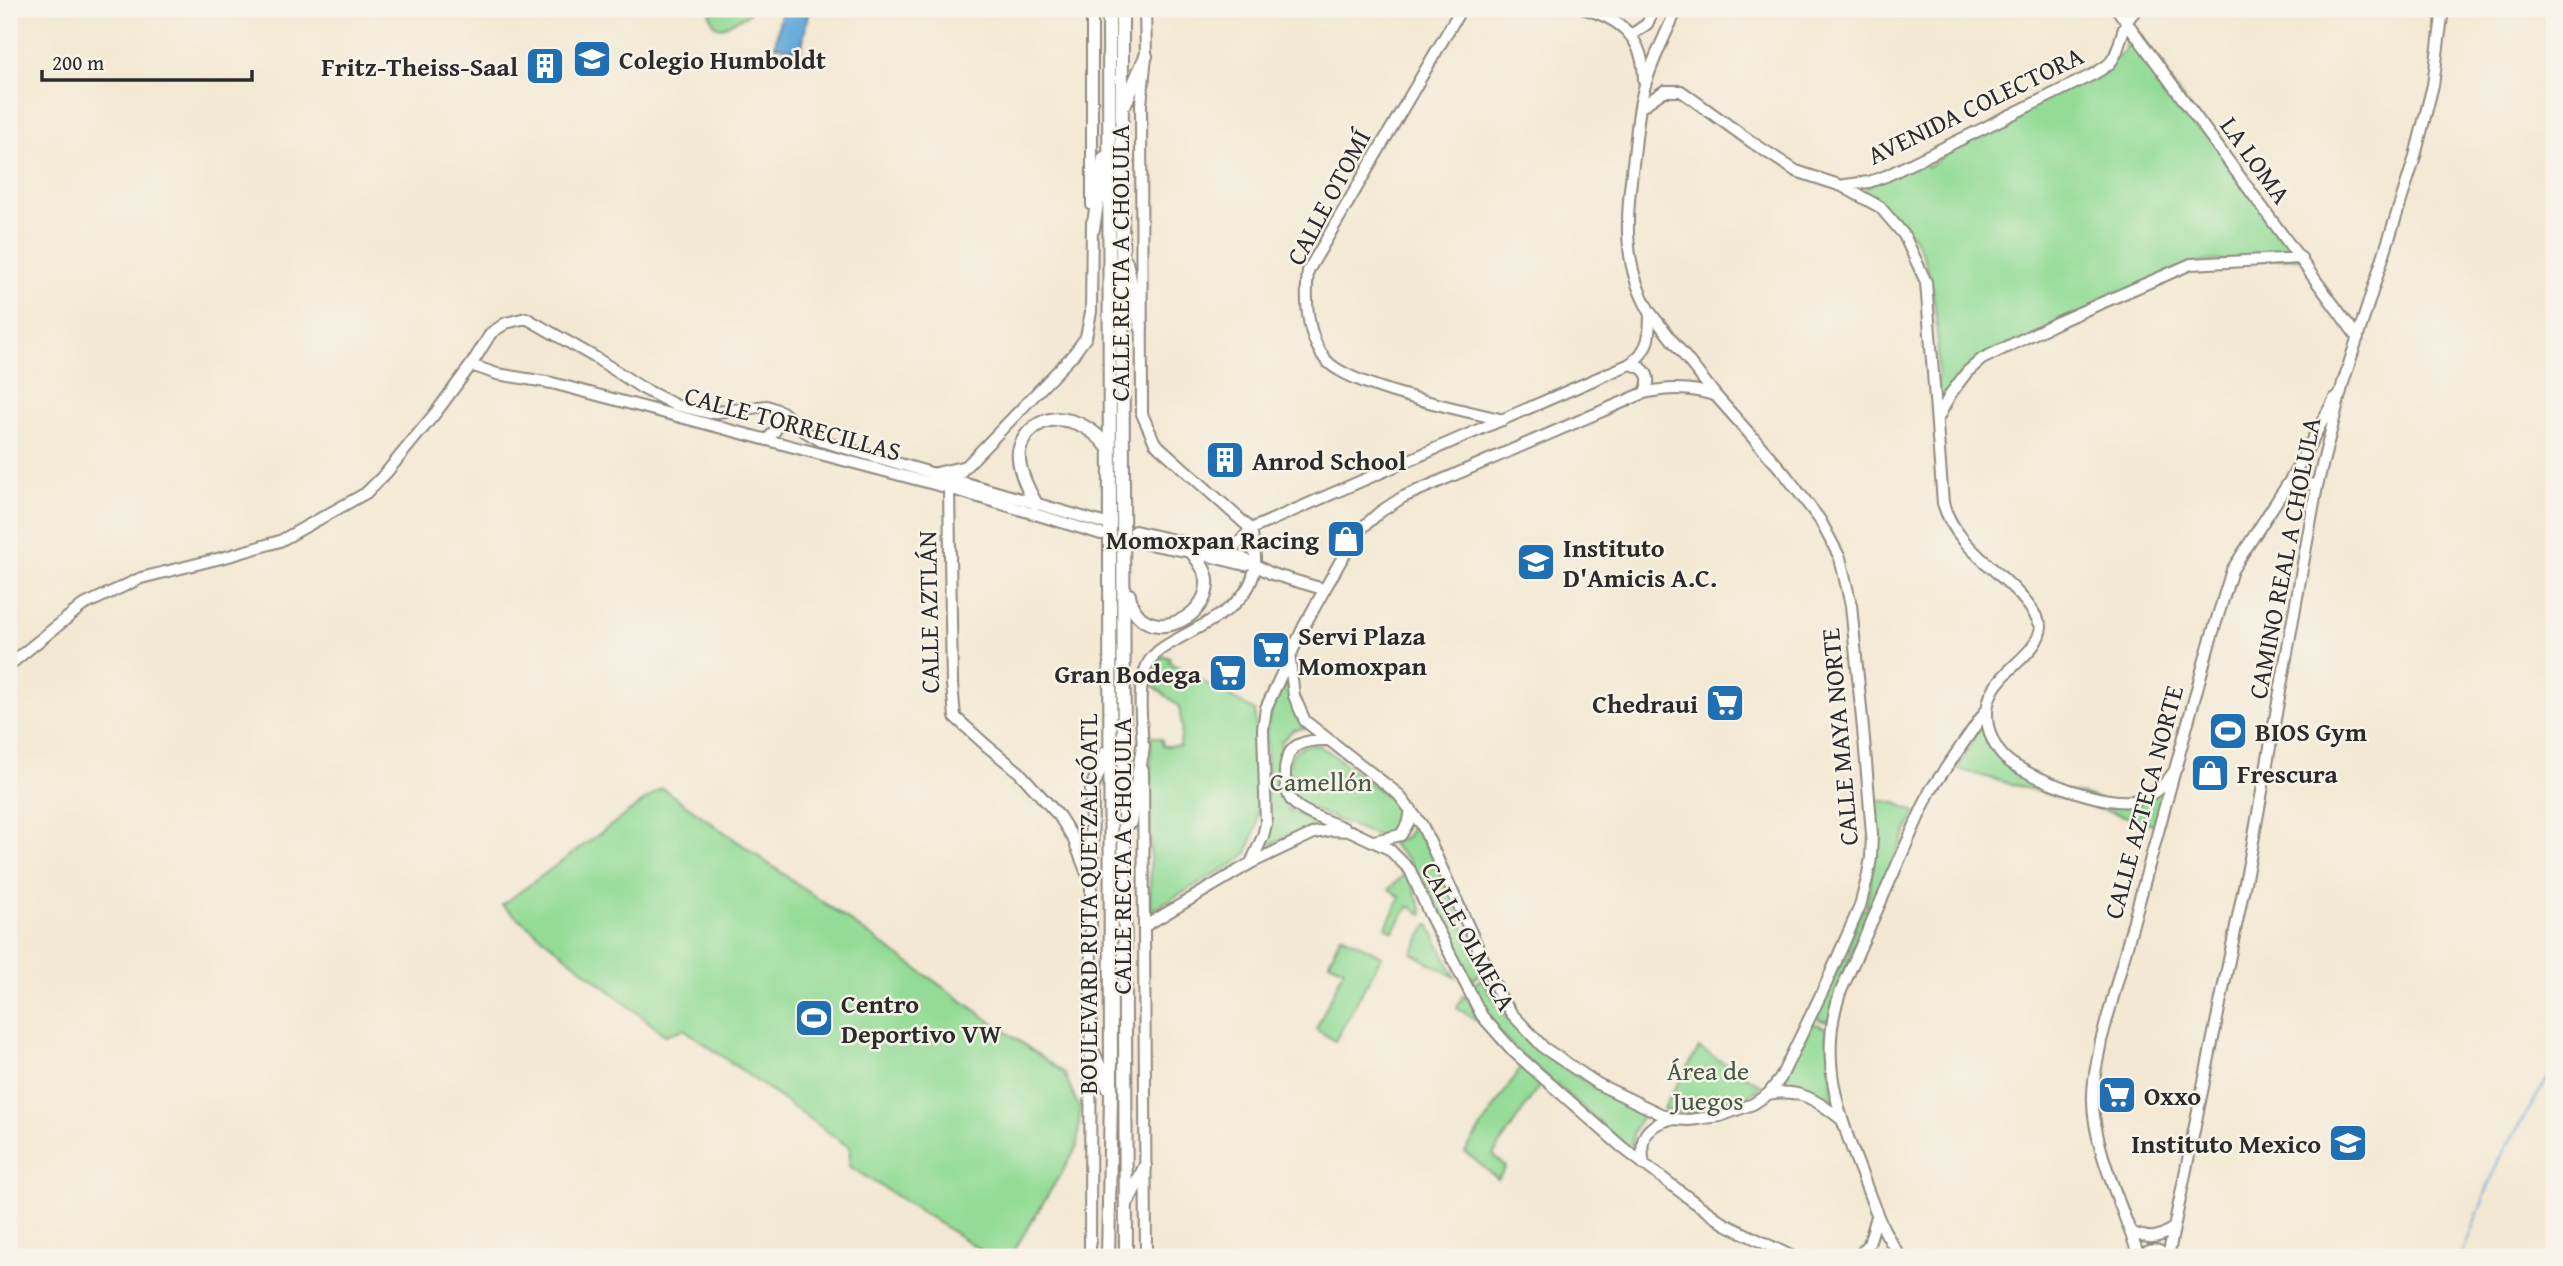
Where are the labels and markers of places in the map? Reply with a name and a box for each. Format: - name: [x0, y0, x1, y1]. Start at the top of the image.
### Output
- school or university icon: Colegio Humboldt: [571, 38, 613, 80]
- place label: Colegio Humboldt: [619, 40, 826, 79]
- building icon: Fritz-Theiss-Saal: [524, 45, 566, 87]
- place label: Fritz-Theiss-Saal: [321, 47, 518, 86]
- building icon: Anrod School: [1204, 439, 1246, 481]
- place label: Anrod School: [1252, 441, 1406, 480]
- shop icon: Momoxpan Racing: [1325, 518, 1367, 560]
- place label: Momoxpan Racing: [1106, 520, 1319, 559]
- place label: Instituto D'Amicis A.C.: [1563, 528, 1717, 597]
- school or university icon: Instituto D'Amicis A.C.: [1515, 541, 1557, 583]
- place label: Servi Plaza Momoxpan: [1298, 616, 1428, 685]
- supermarket icon: Servi Plaza Momoxpan: [1250, 629, 1292, 671]
- supermarket icon: Gran Bodega: [1207, 652, 1249, 694]
- place label: Gran Bodega: [1054, 654, 1202, 693]
- supermarket icon: Chedraui: [1704, 682, 1746, 724]
- place label: Chedraui: [1592, 684, 1698, 723]
- sports icon: BIOS Gym: [2207, 710, 2249, 752]
- place label: BIOS Gym: [2255, 712, 2368, 751]
- shop icon: Frescura: [2189, 752, 2231, 794]
- place label: Frescura: [2237, 754, 2339, 793]
- place label: Centro Deportivo VW: [841, 984, 1002, 1053]
- sports icon: Centro Deportivo VW: [793, 997, 835, 1039]
- supermarket icon: Oxxo: [2096, 1074, 2138, 1116]
- place label: Oxxo: [2144, 1076, 2201, 1115]
- school or university icon: Instituto Mexico: [2327, 1122, 2369, 1164]
- place label: Instituto Mexico: [2131, 1124, 2321, 1163]

